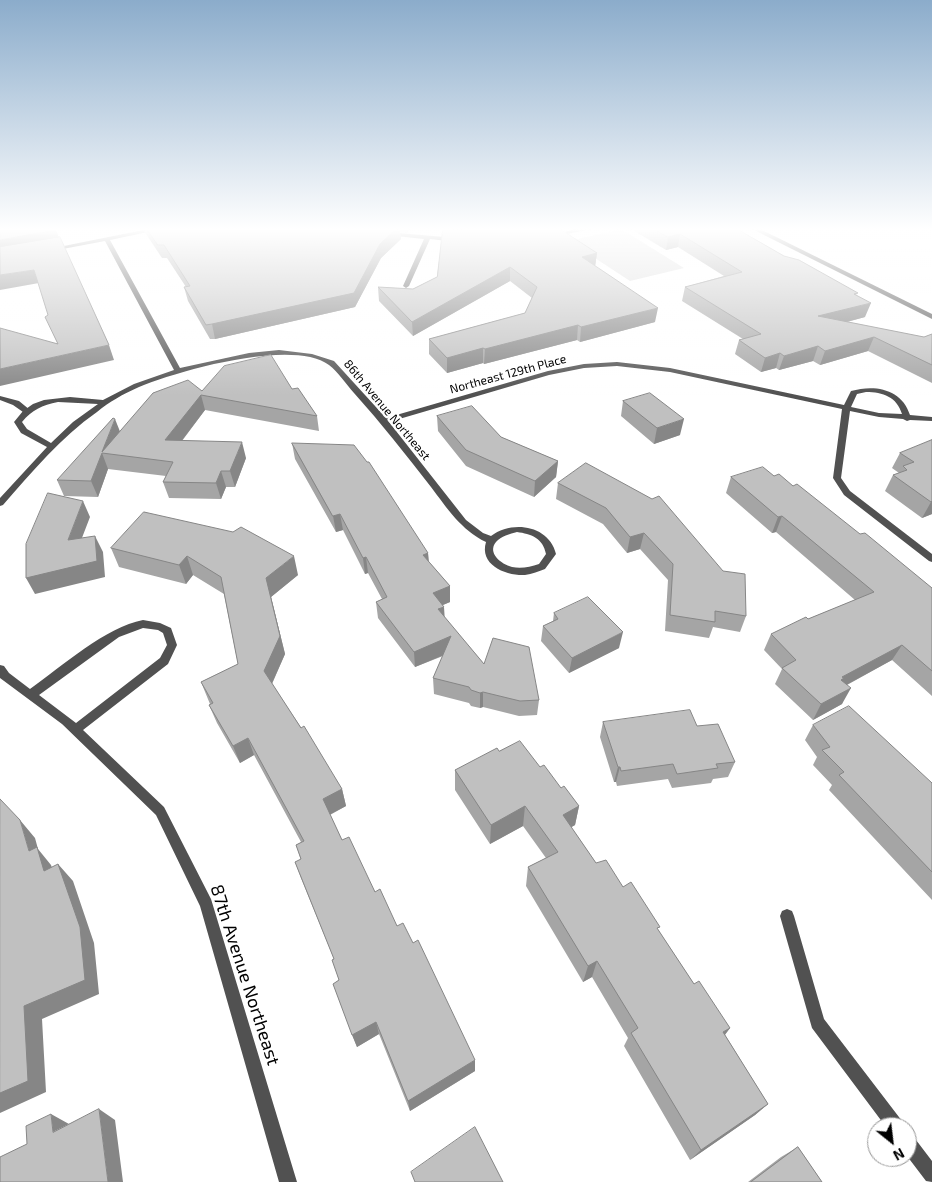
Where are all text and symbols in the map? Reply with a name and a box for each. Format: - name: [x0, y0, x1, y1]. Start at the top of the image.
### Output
- street label: Northeast 129th Place: [448, 352, 568, 396]
- street label: 86th Avenue Northeast: [341, 357, 433, 463]
- street label: 87th Avenue Northeast: [206, 882, 284, 1068]
- north arrow: [867, 1117, 917, 1167]
- text: N: [890, 1145, 908, 1165]

